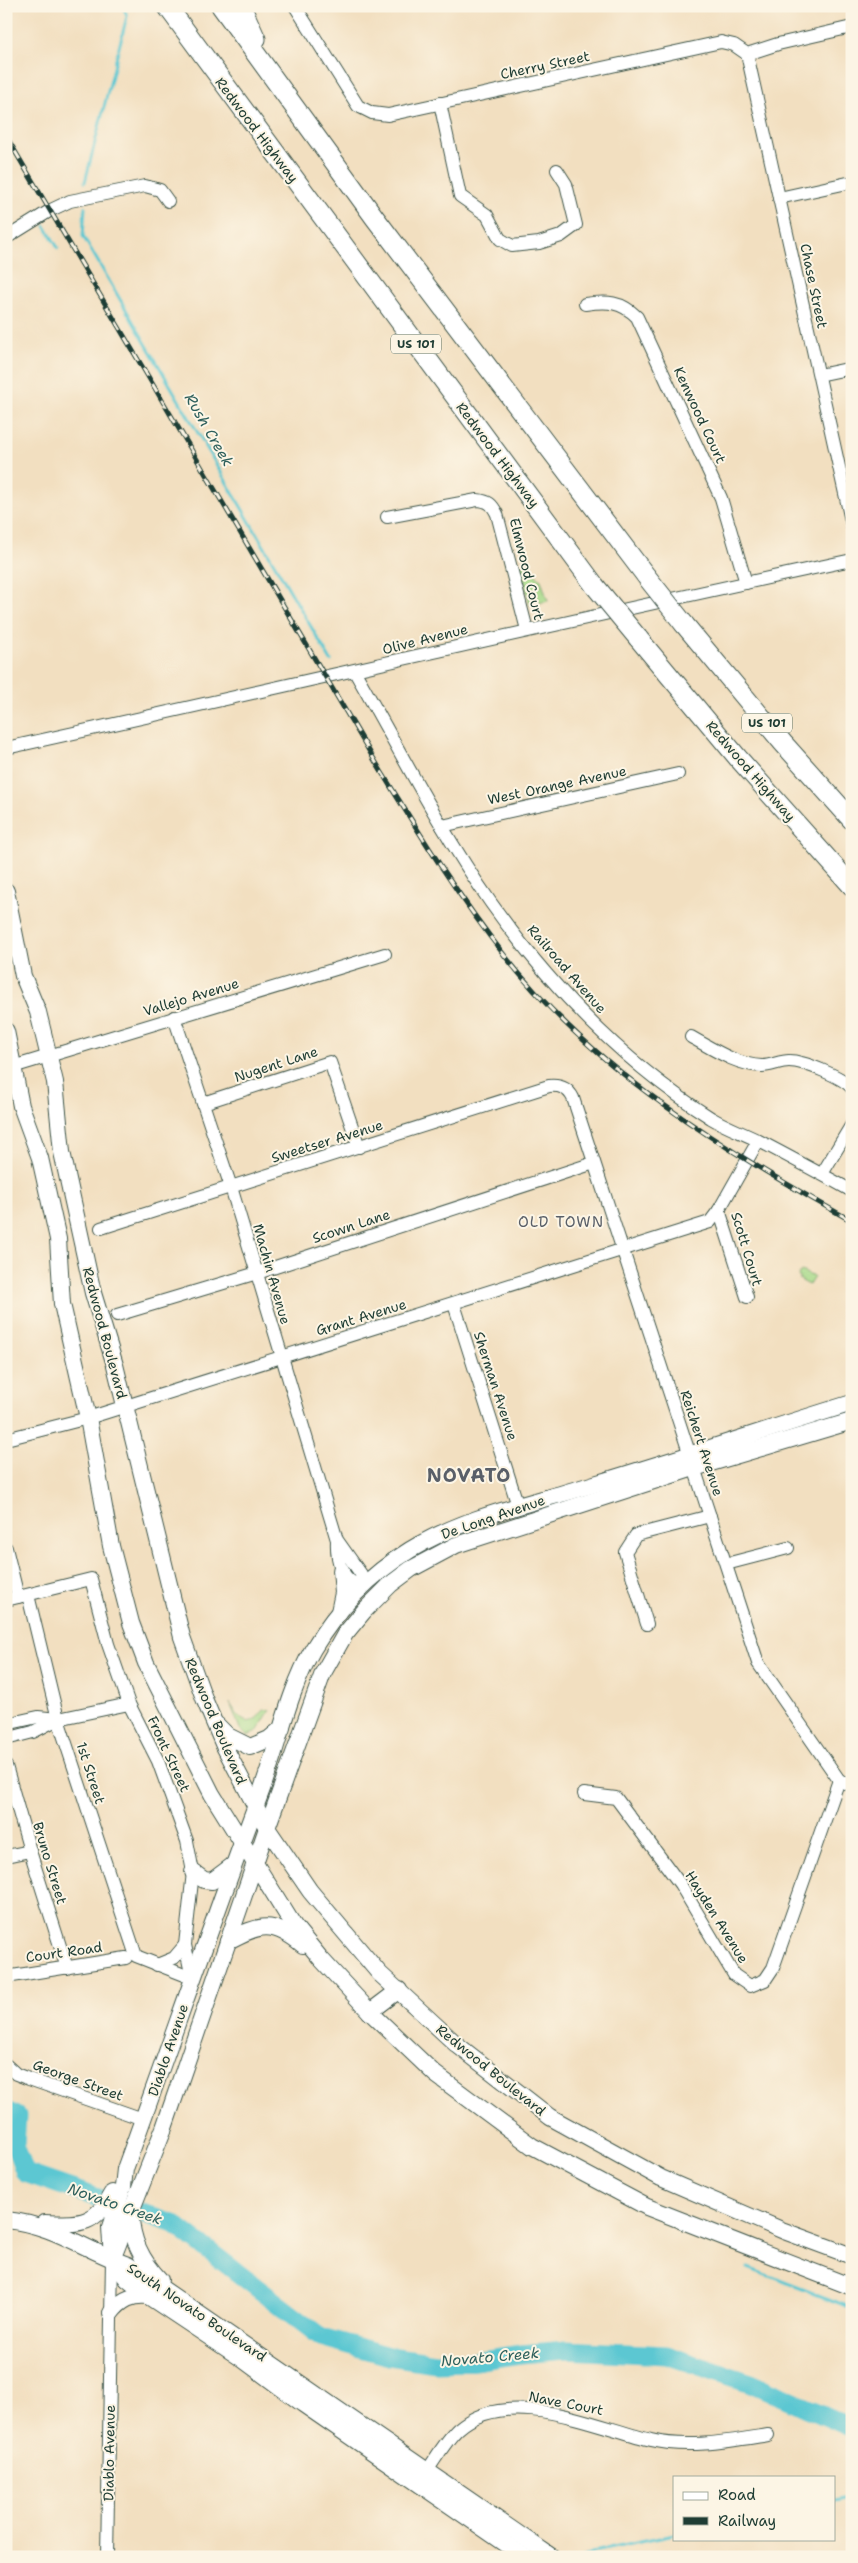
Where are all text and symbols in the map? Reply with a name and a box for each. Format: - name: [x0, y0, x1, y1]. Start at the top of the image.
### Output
- street label: Cherry Street: [499, 47, 591, 83]
- street label: Redwood Highway: [211, 74, 303, 186]
- street label: Chase Street: [796, 242, 832, 330]
- road number: US 101: [391, 334, 441, 354]
- street label: Kenwood Court: [670, 364, 730, 466]
- water label: Rush Creek: [180, 390, 238, 471]
- street label: Redwood Highway: [452, 399, 544, 511]
- street label: Elmwood Court: [506, 516, 548, 622]
- street label: Olive Avenue: [380, 620, 470, 658]
- road number: US 101: [742, 714, 792, 732]
- street label: Redwood Highway: [702, 717, 800, 825]
- street label: West Orange Avenue: [486, 761, 628, 809]
- street label: Railroad Avenue: [524, 921, 611, 1017]
- street label: Vallejo Avenue: [141, 974, 241, 1020]
- street label: Nugent Lane: [232, 1042, 320, 1086]
- street label: Sweetser Avenue: [269, 1115, 385, 1167]
- street label: Scown Lane: [310, 1205, 392, 1247]
- street label: Scott Court: [727, 1210, 767, 1288]
- district label: OLD TOWN: [518, 1212, 604, 1232]
- street label: Machin Avenue: [249, 1222, 295, 1326]
- street label: Redwood Boulevard: [79, 1265, 131, 1401]
- street label: Grant Avenue: [314, 1295, 408, 1339]
- street label: Sherman Avenue: [470, 1329, 522, 1443]
- street label: Reichert Avenue: [676, 1388, 728, 1498]
- district label: NOVATO: [427, 1463, 511, 1488]
- street label: De Long Avenue: [439, 1491, 547, 1543]
- street label: Redwood Boulevard: [181, 1655, 251, 1787]
- street label: Front Street: [143, 1713, 195, 1795]
- street label: 1st Street: [73, 1740, 109, 1806]
- street label: Bruno Street: [29, 1820, 71, 1906]
- street label: Hayden Avenue: [681, 1867, 753, 1967]
- street label: Court Road: [25, 1938, 103, 1966]
- street label: Diablo Avenue: [144, 2001, 192, 2099]
- street label: Redwood Boulevard: [433, 2020, 550, 2120]
- street label: George Street: [30, 2055, 126, 2105]
- water label: Novato Creek: [65, 2178, 165, 2230]
- street label: South Novato Boulevard: [124, 2259, 270, 2365]
- water label: Novato Creek: [440, 2343, 540, 2371]
- street label: Nave Court: [527, 2387, 605, 2419]
- street label: Diablo Avenue: [99, 2405, 119, 2501]
- legend: [673, 2476, 836, 2540]
- text: Road: [718, 2485, 756, 2505]
- text: Railway: [718, 2511, 776, 2531]

